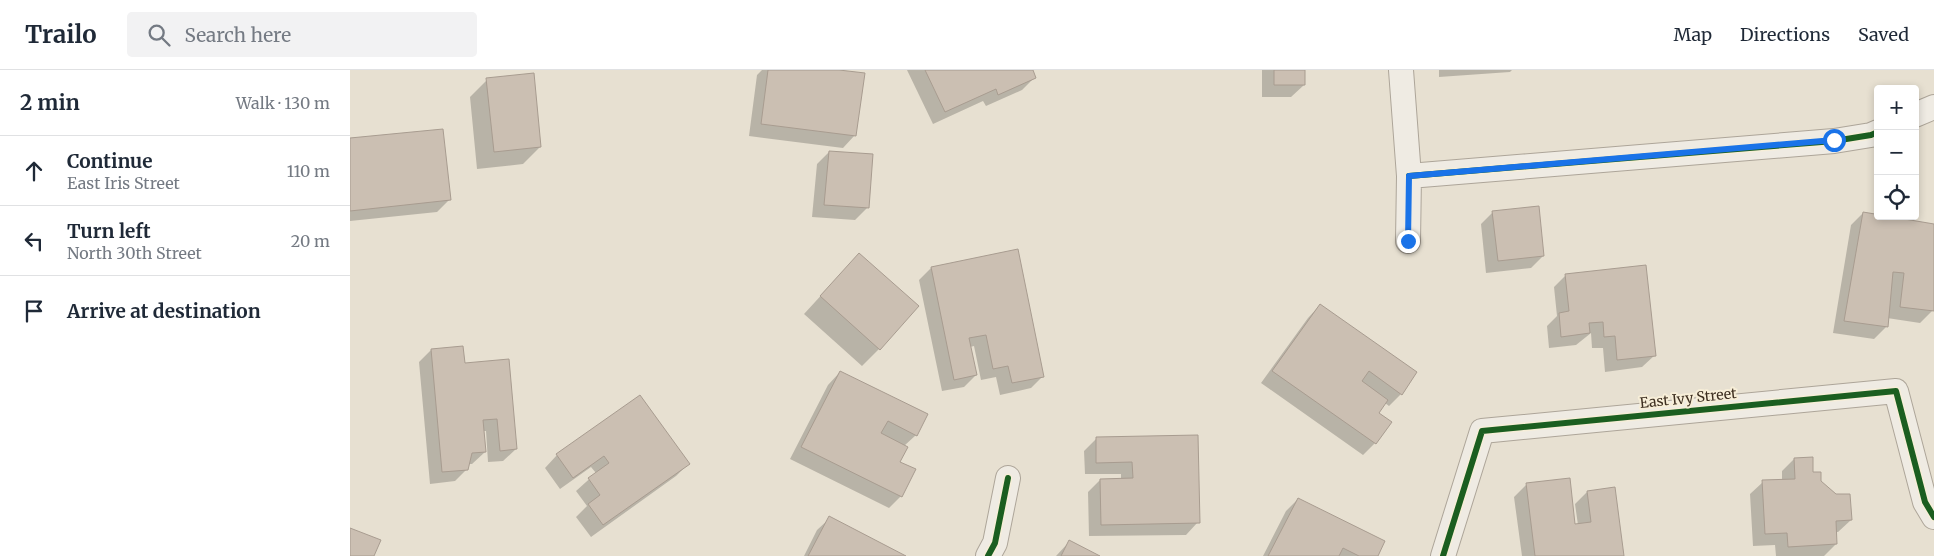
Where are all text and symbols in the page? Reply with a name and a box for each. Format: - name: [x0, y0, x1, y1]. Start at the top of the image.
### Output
- search box: [127, 12, 477, 57]
- text: Trailo: [25, 19, 97, 50]
- icon: search: [145, 21, 173, 49]
- text: Search here: [185, 23, 291, 47]
- text: Map: [1674, 23, 1712, 46]
- text: Directions: [1740, 23, 1830, 46]
- text: Saved: [1858, 23, 1909, 46]
- map controls: [1874, 85, 1919, 220]
- button: +: [1874, 85, 1919, 130]
- text: 2 min: [20, 89, 80, 116]
- text: Walk · 130 m: [236, 93, 330, 113]
- route start: [1823, 129, 1846, 152]
- button: −: [1874, 130, 1919, 175]
- text: Continue: [67, 149, 153, 173]
- icon: ahead: [20, 157, 48, 185]
- text: 110 m: [287, 161, 330, 181]
- text: East Iris Street: [67, 173, 180, 193]
- button: locate: [1874, 175, 1919, 220]
- text: Turn left: [67, 219, 151, 243]
- icon: left: [20, 227, 48, 255]
- route end: [1397, 230, 1420, 253]
- text: 20 m: [291, 231, 330, 251]
- text: North 30th Street: [67, 243, 202, 263]
- icon: arrive: [20, 297, 48, 325]
- text: Arrive at destination: [67, 299, 261, 323]
- street label: East Ivy Street: [1639, 384, 1738, 412]

